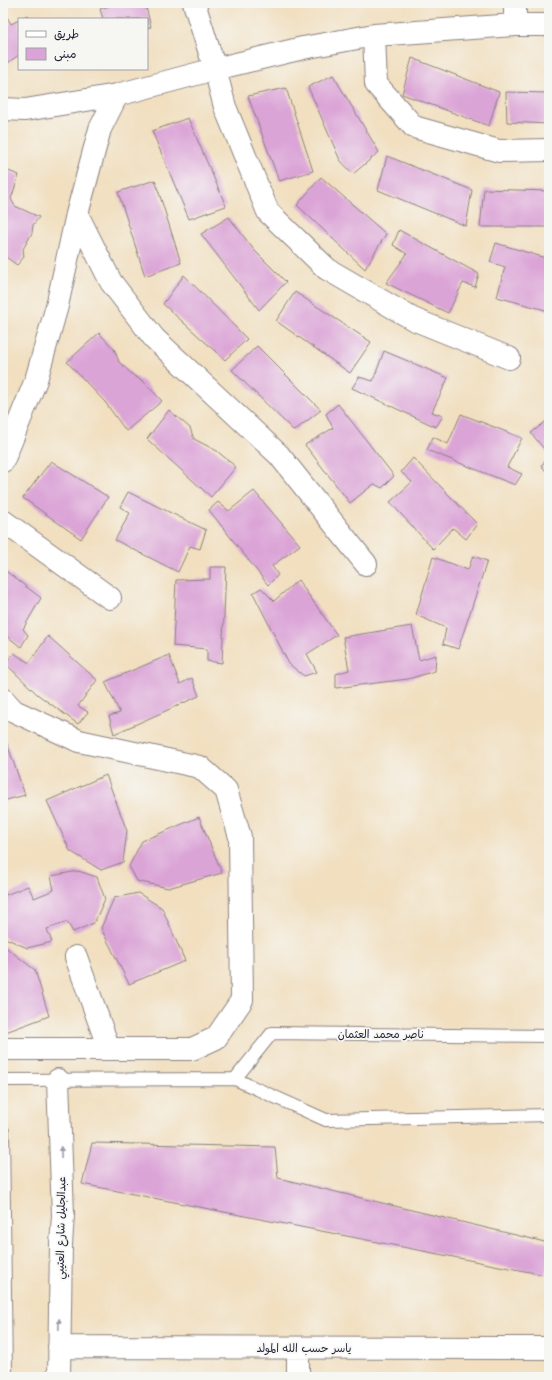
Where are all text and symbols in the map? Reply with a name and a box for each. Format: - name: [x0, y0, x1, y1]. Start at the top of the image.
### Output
- legend: [18, 18, 148, 70]
- text: طريق: [54, 26, 79, 42]
- text: مبنى: [54, 46, 77, 62]
- street label: ناصر محمد العثمان: [338, 1027, 424, 1042]
- one-way arrow: [57, 1146, 64, 1158]
- street label: عبدالجليل شارع العتيبي: [53, 1176, 72, 1280]
- one-way arrow: [56, 1318, 63, 1330]
- street label: ياسر حسب الله المولد: [257, 1341, 351, 1356]

